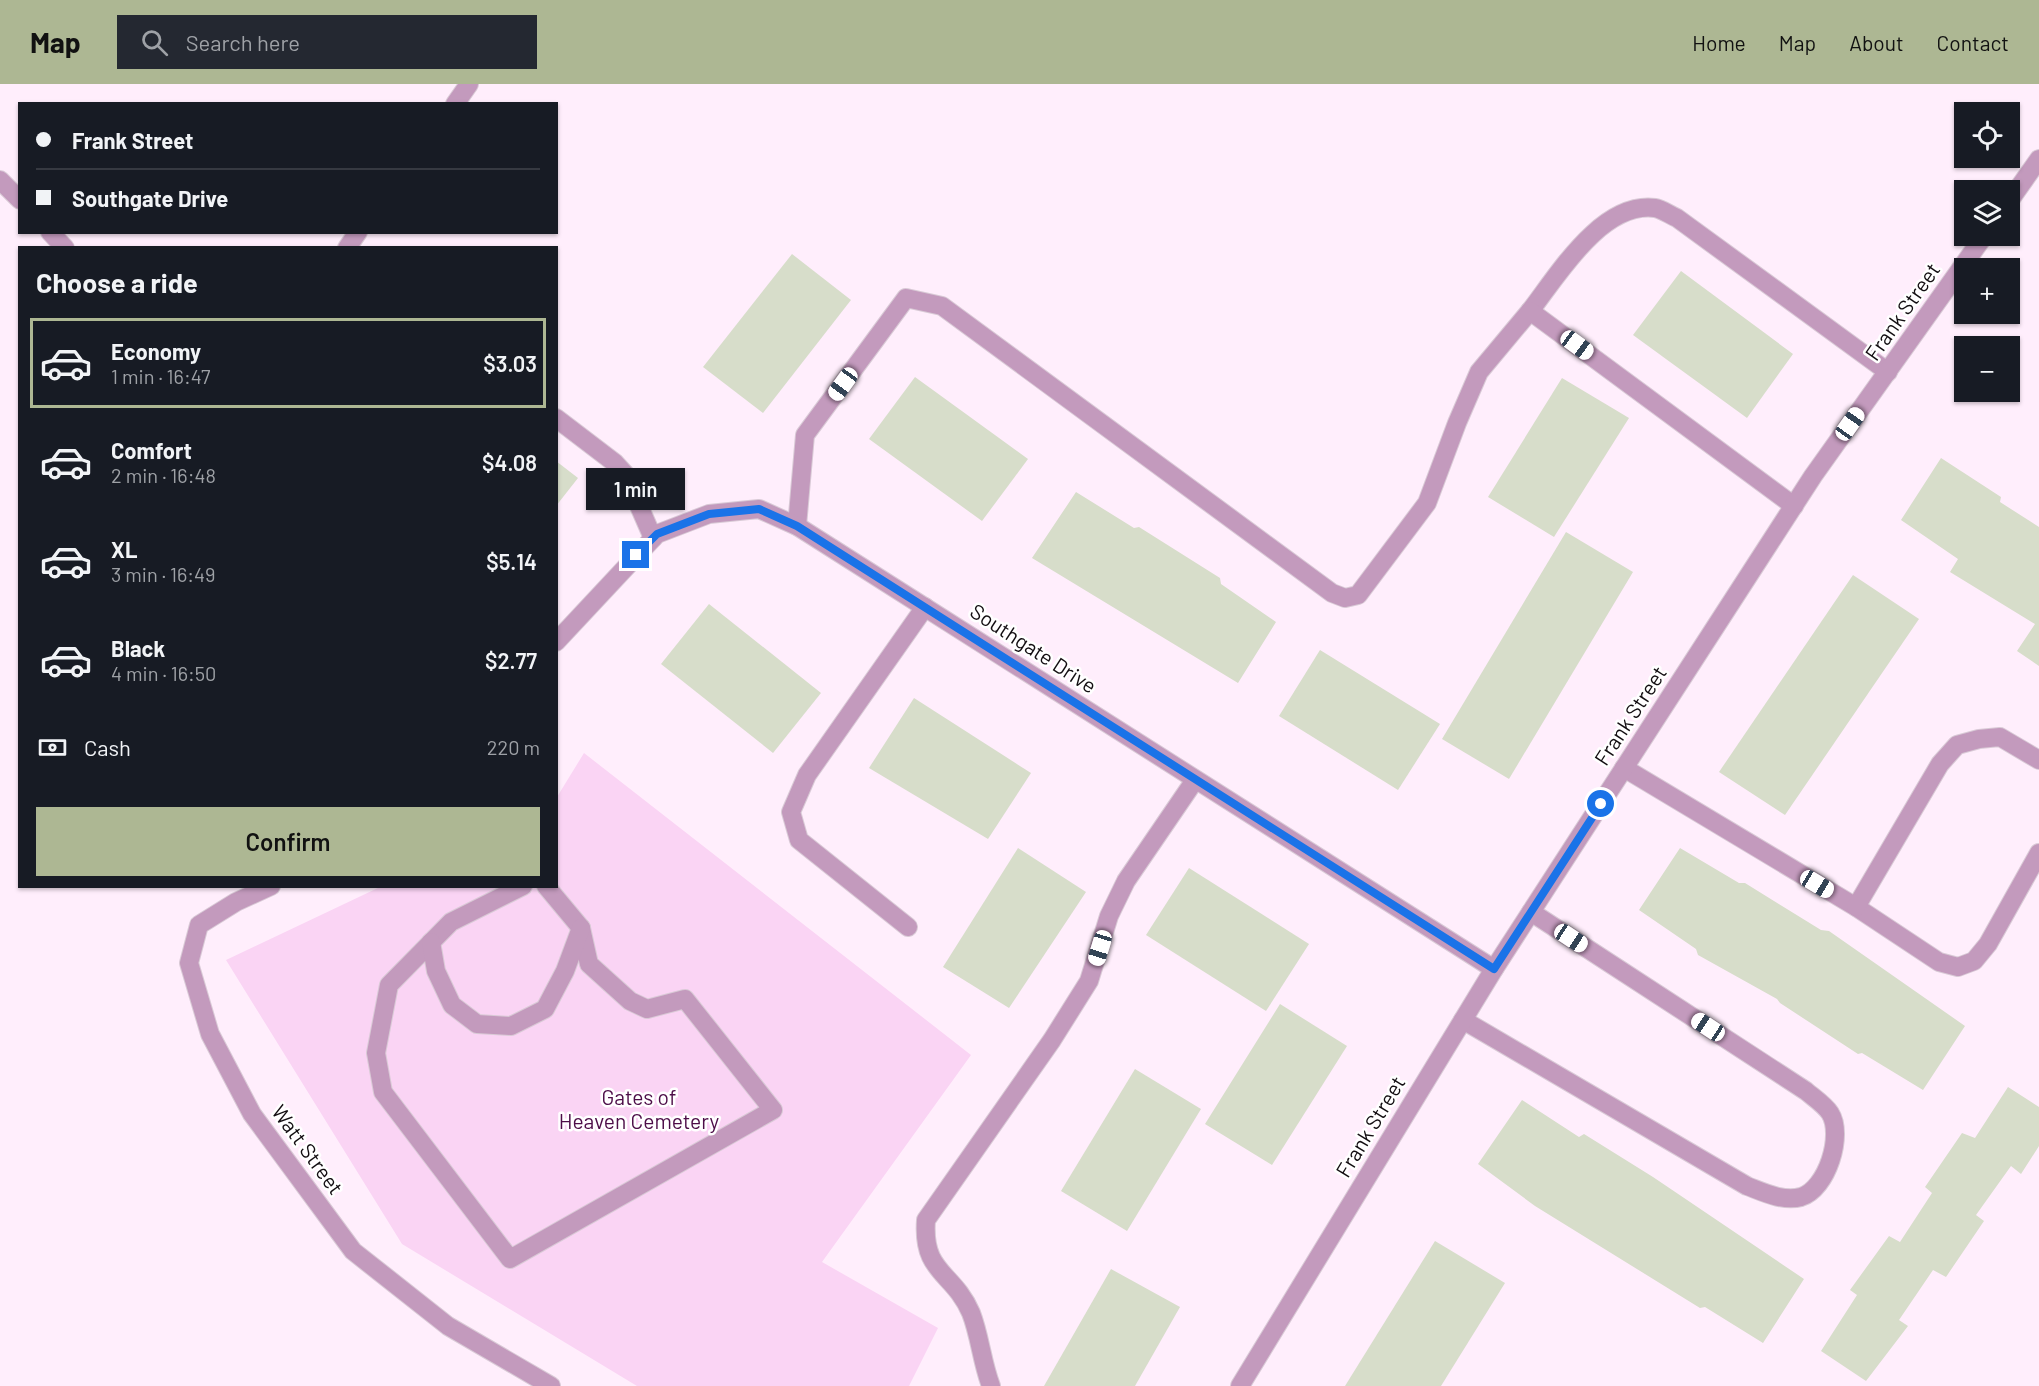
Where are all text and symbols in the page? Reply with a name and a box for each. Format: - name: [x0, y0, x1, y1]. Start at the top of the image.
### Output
- search box: [117, 15, 537, 69]
- text: Map: [30, 25, 81, 59]
- icon: search: [138, 26, 171, 59]
- text: Search here: [186, 29, 300, 55]
- text: Home: [1692, 30, 1746, 55]
- text: Map: [1779, 30, 1816, 55]
- text: About: [1849, 30, 1904, 55]
- text: Contact: [1937, 30, 2009, 55]
- map controls: [1954, 102, 2020, 402]
- button: locate: [1954, 102, 2020, 168]
- text: Frank Street: [72, 127, 193, 153]
- button: layers: [1954, 180, 2020, 246]
- text: Southgate Drive: [72, 185, 228, 211]
- street label: Frank Street: [1859, 258, 1945, 365]
- button: +: [1954, 258, 2020, 324]
- text: Choose a ride: [36, 266, 198, 298]
- car: [1557, 327, 1597, 363]
- icon: car: [39, 336, 93, 390]
- button: −: [1954, 336, 2020, 402]
- text: Economy: [111, 338, 201, 364]
- text: $3.03: [483, 350, 537, 376]
- text: 1 min · 16:47: [111, 364, 211, 388]
- car: [825, 364, 861, 404]
- car: [1832, 404, 1868, 444]
- icon: car: [39, 435, 93, 489]
- text: Comfort: [111, 437, 192, 463]
- text: $4.08: [482, 449, 537, 475]
- text: 2 min · 16:48: [111, 463, 216, 487]
- callout: 1 min: [586, 468, 686, 510]
- text: 1 min: [614, 477, 657, 501]
- icon: car: [39, 534, 93, 588]
- text: XL: [111, 536, 137, 562]
- route end: [622, 541, 649, 568]
- text: $5.14: [486, 548, 537, 574]
- text: 3 min · 16:49: [111, 562, 215, 586]
- street label: Southgate Drive: [966, 598, 1102, 698]
- icon: car: [39, 633, 93, 687]
- text: Black: [111, 635, 165, 661]
- text: $2.77: [485, 647, 537, 673]
- text: 4 min · 16:50: [111, 661, 216, 685]
- street label: Frank Street: [1588, 661, 1671, 770]
- icon: cash: [36, 731, 69, 764]
- text: Cash: [84, 734, 131, 760]
- text: 220 m: [487, 735, 540, 759]
- route start: [1587, 790, 1614, 817]
- button: Confirm: [36, 807, 540, 876]
- car: [1797, 867, 1837, 901]
- car: [1551, 921, 1591, 955]
- car: [1086, 928, 1114, 968]
- car: [1688, 1010, 1728, 1044]
- street label: Frank Street: [1330, 1071, 1410, 1181]
- park label: Gates of Heaven Cemetery: [559, 1084, 720, 1133]
- street label: Watt Street: [267, 1099, 349, 1199]

